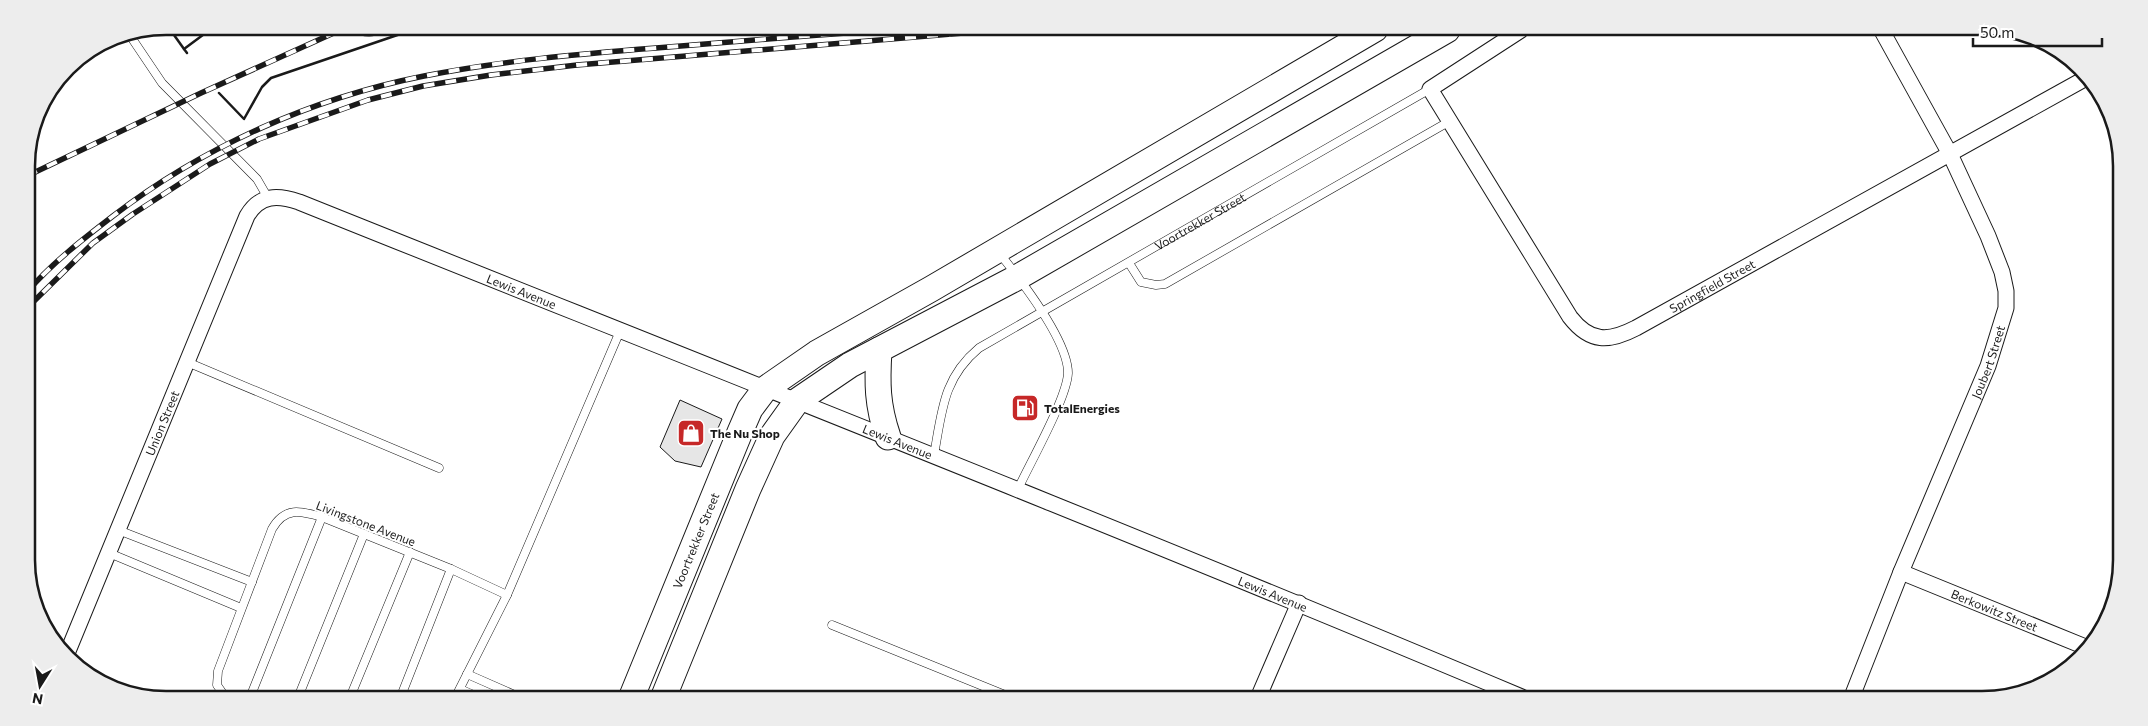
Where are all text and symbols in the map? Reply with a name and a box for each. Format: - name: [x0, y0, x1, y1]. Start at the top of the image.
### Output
- scale bar: [1973, 15, 2102, 47]
- text: 50 m: [1980, 23, 2014, 41]
- street label: Voortrekker Street: [1152, 189, 1248, 253]
- street label: Springfield Street: [1667, 256, 1757, 315]
- street label: Lewis Avenue: [485, 271, 558, 311]
- street label: Joubert Street: [1968, 323, 2007, 401]
- street label: Union Street: [142, 388, 182, 458]
- fuel station icon: TotalEnergies: [1010, 393, 1040, 423]
- place label: TotalEnergies: [1044, 401, 1120, 415]
- shop icon: The Nu Shop: [676, 418, 706, 448]
- street label: Lewis Avenue: [861, 421, 934, 462]
- place label: The Nu Shop: [710, 426, 780, 440]
- street label: Voortrekker Street: [670, 490, 722, 591]
- street label: Livingstone Avenue: [314, 498, 418, 548]
- street label: Lewis Avenue: [1236, 573, 1310, 614]
- street label: Berkowitz Street: [1949, 586, 2040, 634]
- north arrow: [15, 661, 65, 711]
- text: N: [31, 690, 44, 709]

